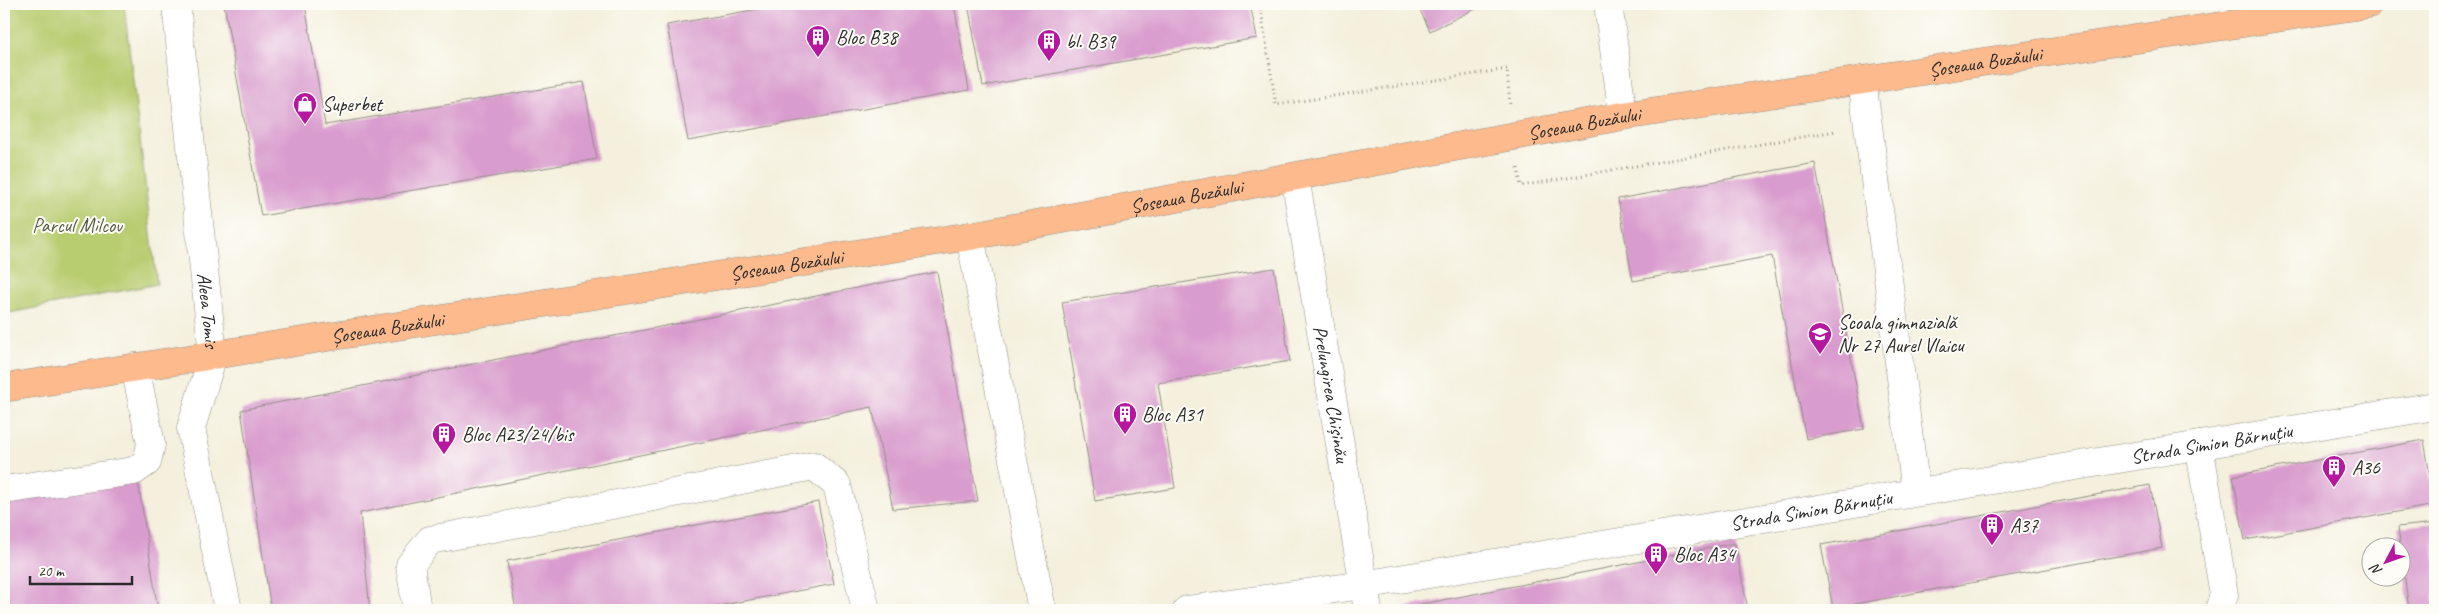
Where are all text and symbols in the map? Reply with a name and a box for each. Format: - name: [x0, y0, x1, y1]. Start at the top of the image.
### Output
- building icon: Bloc B38: [805, 24, 831, 58]
- place label: Bloc B38: [836, 25, 899, 50]
- building icon: bl. B39: [1036, 28, 1062, 62]
- place label: bl. B39: [1066, 29, 1117, 54]
- street label: Șoseaua Buzăului: [1927, 41, 2045, 83]
- shop icon: Superbet: [292, 91, 318, 125]
- place label: Superbet: [322, 92, 384, 117]
- street label: Șoseaua Buzăului: [1526, 101, 1644, 146]
- street label: Șoseaua Buzăului: [1128, 174, 1247, 219]
- park label: Parcul Milcov: [32, 213, 124, 238]
- street label: Șoseaua Buzăului: [728, 244, 847, 287]
- street label: Aleea Tomis: [191, 271, 224, 351]
- street label: Șoseaua Buzăului: [329, 307, 448, 349]
- place label: Școala gimnazială Nr 27 Aurel Vlaicu: [1838, 310, 1965, 358]
- school or university icon: Școala gimnazială Nr 27 Aurel Vlaicu: [1807, 321, 1833, 355]
- street label: Prelungirea Chișinău: [1307, 324, 1355, 466]
- building icon: Bloc A31: [1112, 401, 1138, 435]
- place label: Bloc A31: [1142, 402, 1204, 427]
- street label: Strada Simion Bărnuțiu: [2129, 418, 2296, 470]
- building icon: Bloc A23/24/bis: [431, 421, 457, 455]
- place label: Bloc A23/24/bis: [462, 422, 576, 447]
- building icon: A36: [2321, 454, 2347, 488]
- place label: A36: [2352, 455, 2381, 480]
- street label: Strada Simion Bărnuțiu: [1728, 485, 1895, 536]
- building icon: A37: [1979, 512, 2005, 546]
- place label: A37: [2010, 513, 2039, 538]
- north arrow: [2362, 536, 2412, 586]
- building icon: Bloc A34: [1643, 541, 1669, 575]
- place label: Bloc A34: [1674, 542, 1737, 567]
- scale bar: [30, 554, 132, 586]
- text: N: [2366, 560, 2386, 579]
- text: 20 m: [38, 562, 65, 581]

